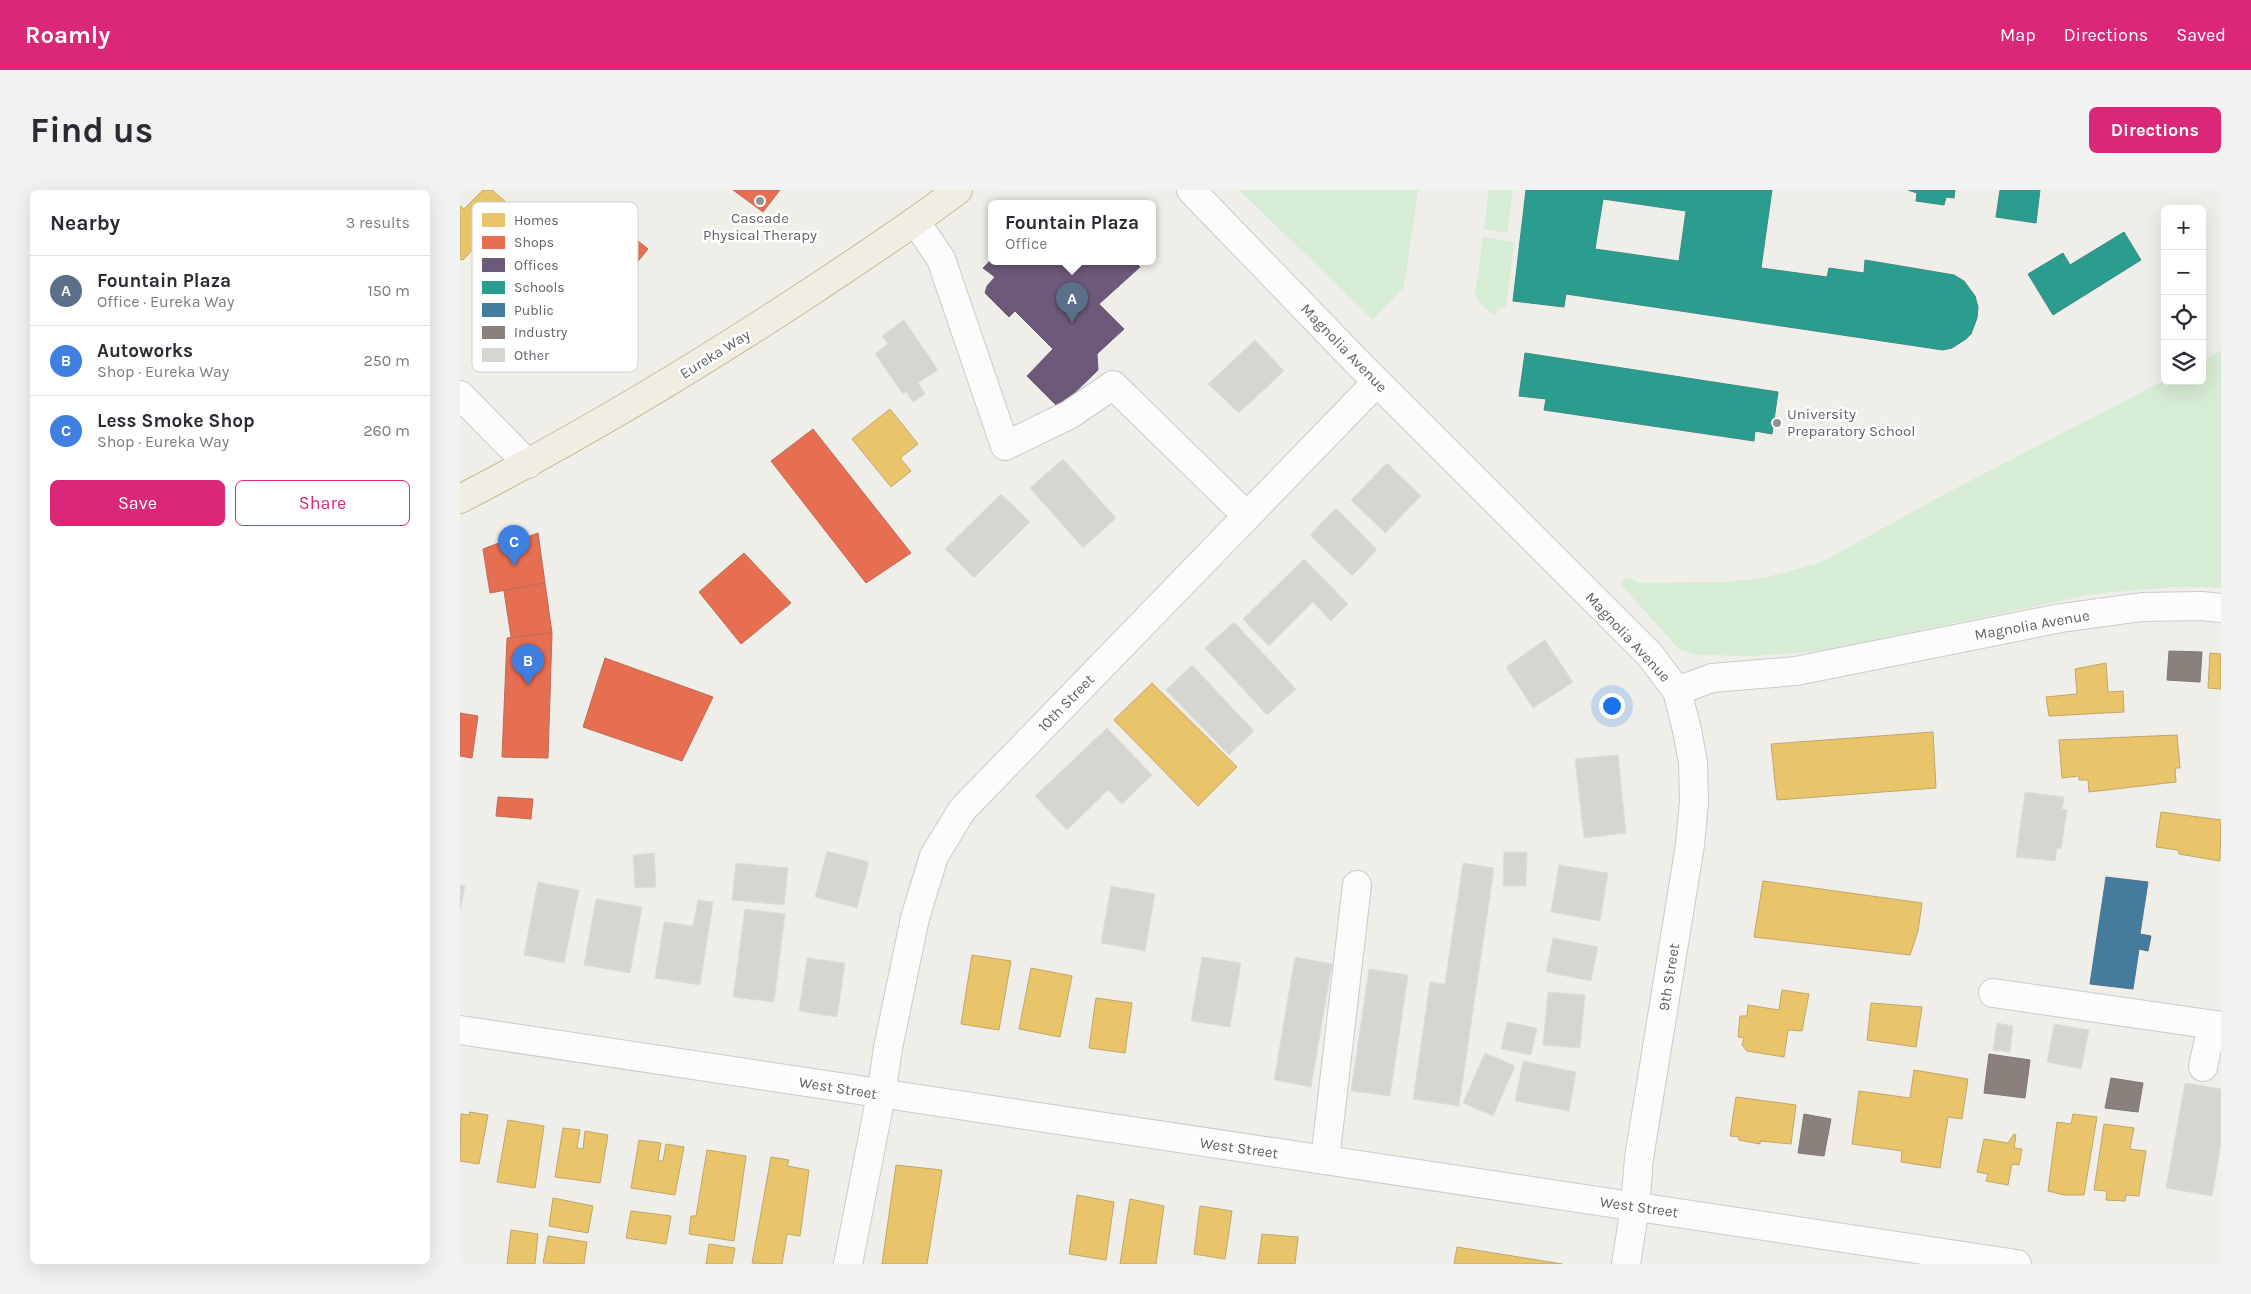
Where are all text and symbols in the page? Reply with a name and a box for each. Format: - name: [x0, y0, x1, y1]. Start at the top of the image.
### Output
- text: Roamly: [25, 21, 110, 49]
- text: Map: [2000, 24, 2036, 46]
- text: Directions: [2064, 24, 2148, 46]
- text: Saved: [2176, 24, 2226, 46]
- button: Directions: [2089, 107, 2221, 153]
- text: Find us: [30, 110, 153, 151]
- marker: Cascade Physical Therapy: [754, 195, 766, 207]
- popup: [988, 200, 1156, 265]
- legend: [472, 202, 638, 372]
- map controls: [2161, 205, 2206, 385]
- button: +: [2161, 205, 2206, 250]
- place label: Cascade Physical Therapy: [703, 209, 817, 244]
- text: Nearby: [50, 211, 120, 235]
- text: Homes: [514, 212, 559, 229]
- text: Fountain Plaza: [1005, 212, 1139, 234]
- text: 3 results: [346, 213, 410, 232]
- text: Shops: [514, 234, 554, 251]
- text: Office: [1005, 234, 1047, 253]
- button: −: [2161, 250, 2206, 295]
- text: Offices: [514, 257, 559, 274]
- text: Fountain Plaza: [97, 270, 231, 292]
- text: Schools: [514, 279, 565, 296]
- text: A: [61, 281, 71, 300]
- text: 150 m: [367, 281, 410, 300]
- pin: A: [1056, 282, 1088, 323]
- text: Office · Eureka Way: [97, 292, 234, 311]
- button: locate: [2161, 295, 2206, 340]
- street label: Magnolia Avenue: [1297, 300, 1391, 396]
- text: Public: [514, 302, 554, 319]
- text: Industry: [514, 324, 568, 341]
- street label: Eureka Way: [677, 325, 753, 383]
- text: Autoworks: [97, 340, 193, 362]
- button: layers: [2161, 340, 2206, 385]
- text: Other: [514, 347, 550, 364]
- text: B: [61, 351, 71, 370]
- text: 250 m: [363, 351, 410, 370]
- text: Shop · Eureka Way: [97, 362, 229, 381]
- place label: University Preparatory School: [1787, 405, 1915, 440]
- text: Less Smoke Shop: [97, 410, 255, 432]
- marker: University Preparatory School: [1771, 417, 1783, 429]
- text: C: [61, 421, 71, 440]
- text: 260 m: [363, 421, 410, 440]
- text: Shop · Eureka Way: [97, 432, 229, 451]
- button: Save: [50, 480, 225, 526]
- button: Share: [235, 480, 410, 526]
- pin: C: [498, 525, 530, 566]
- street label: Magnolia Avenue: [1582, 588, 1674, 686]
- street label: Magnolia Avenue: [1973, 606, 2091, 644]
- pin: B: [512, 644, 544, 685]
- street label: 10th Street: [1034, 670, 1098, 736]
- your location: [1599, 693, 1625, 719]
- street label: 9th Street: [1655, 942, 1683, 1012]
- street label: West Street: [798, 1073, 879, 1103]
- street label: West Street: [1199, 1134, 1280, 1162]
- street label: West Street: [1599, 1193, 1680, 1221]

